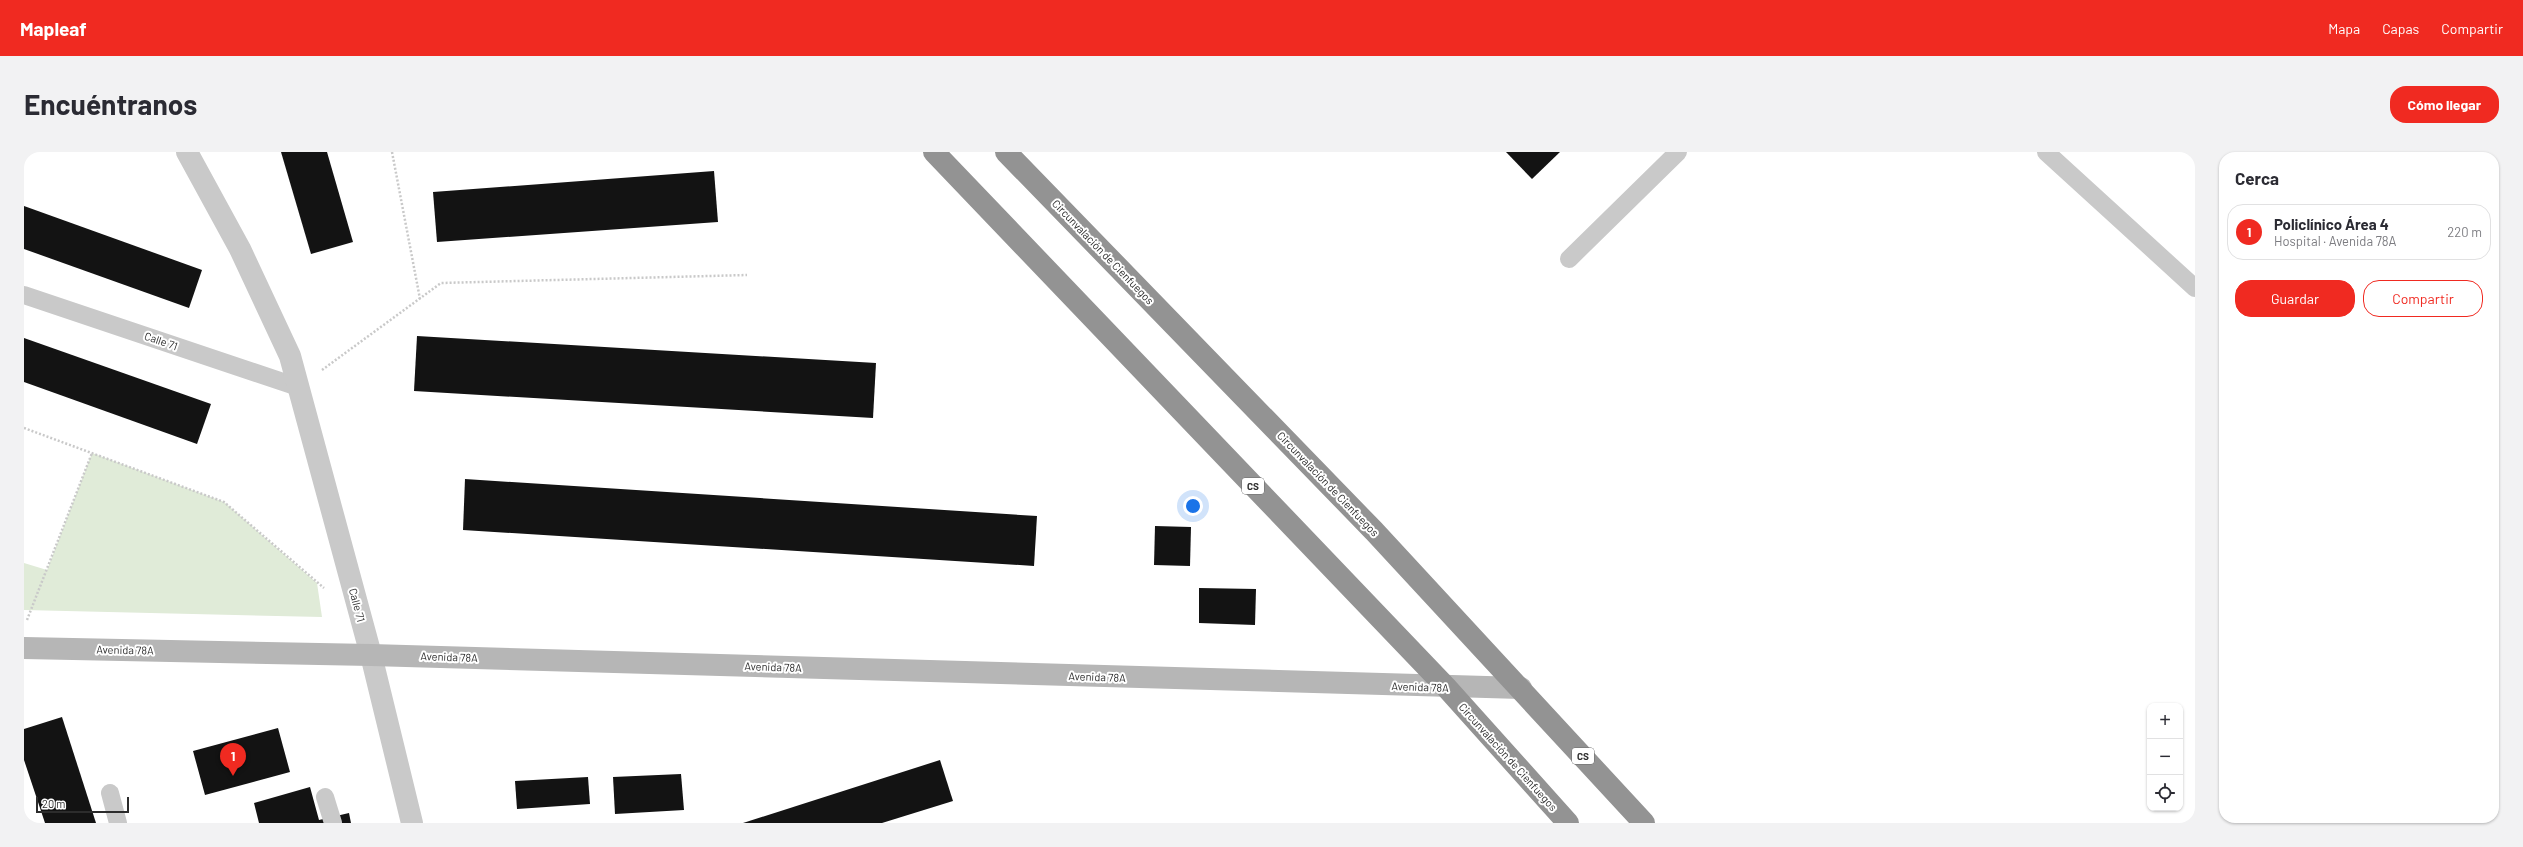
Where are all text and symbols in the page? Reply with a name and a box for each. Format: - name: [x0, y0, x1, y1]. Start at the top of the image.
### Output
- text: Mapleaf: [20, 17, 87, 40]
- text: Mapa: [2328, 20, 2360, 37]
- text: Capas: [2382, 20, 2419, 37]
- text: Compartir: [2441, 20, 2503, 37]
- button: Cómo llegar: [2390, 86, 2499, 123]
- text: Encuéntranos: [24, 87, 197, 121]
- text: Cerca: [2235, 168, 2279, 188]
- street label: Circunvalación de Cienfuegos: [1050, 197, 1157, 307]
- text: Policlínico Área 4: [2274, 215, 2389, 233]
- text: 1: [2247, 224, 2251, 240]
- text: 220 m: [2447, 224, 2482, 240]
- text: Hospital · Avenida 78A: [2274, 233, 2397, 249]
- button: Guardar: [2235, 280, 2355, 317]
- button: Compartir: [2363, 280, 2483, 317]
- street label: Calle 71: [143, 329, 180, 352]
- street label: Circunvalación de Cienfuegos: [1275, 429, 1382, 539]
- road number: CS: [1242, 478, 1264, 494]
- your location: [1183, 496, 1203, 516]
- street label: Calle 71: [347, 587, 368, 623]
- street label: Avenida 78A: [96, 642, 154, 657]
- street label: Avenida 78A: [420, 649, 478, 664]
- street label: Avenida 78A: [744, 659, 802, 674]
- street label: Avenida 78A: [1068, 669, 1126, 684]
- street label: Avenida 78A: [1391, 679, 1449, 694]
- street label: Circunvalación de Cienfuegos: [1457, 700, 1560, 813]
- map controls: [2147, 703, 2183, 811]
- button: +: [2147, 703, 2183, 739]
- button: −: [2147, 739, 2183, 775]
- pin: 1: [220, 743, 246, 776]
- road number: CS: [1572, 748, 1594, 764]
- button: locate: [2147, 775, 2183, 811]
- scale bar: [36, 795, 129, 814]
- text: 20 m: [42, 797, 65, 810]

